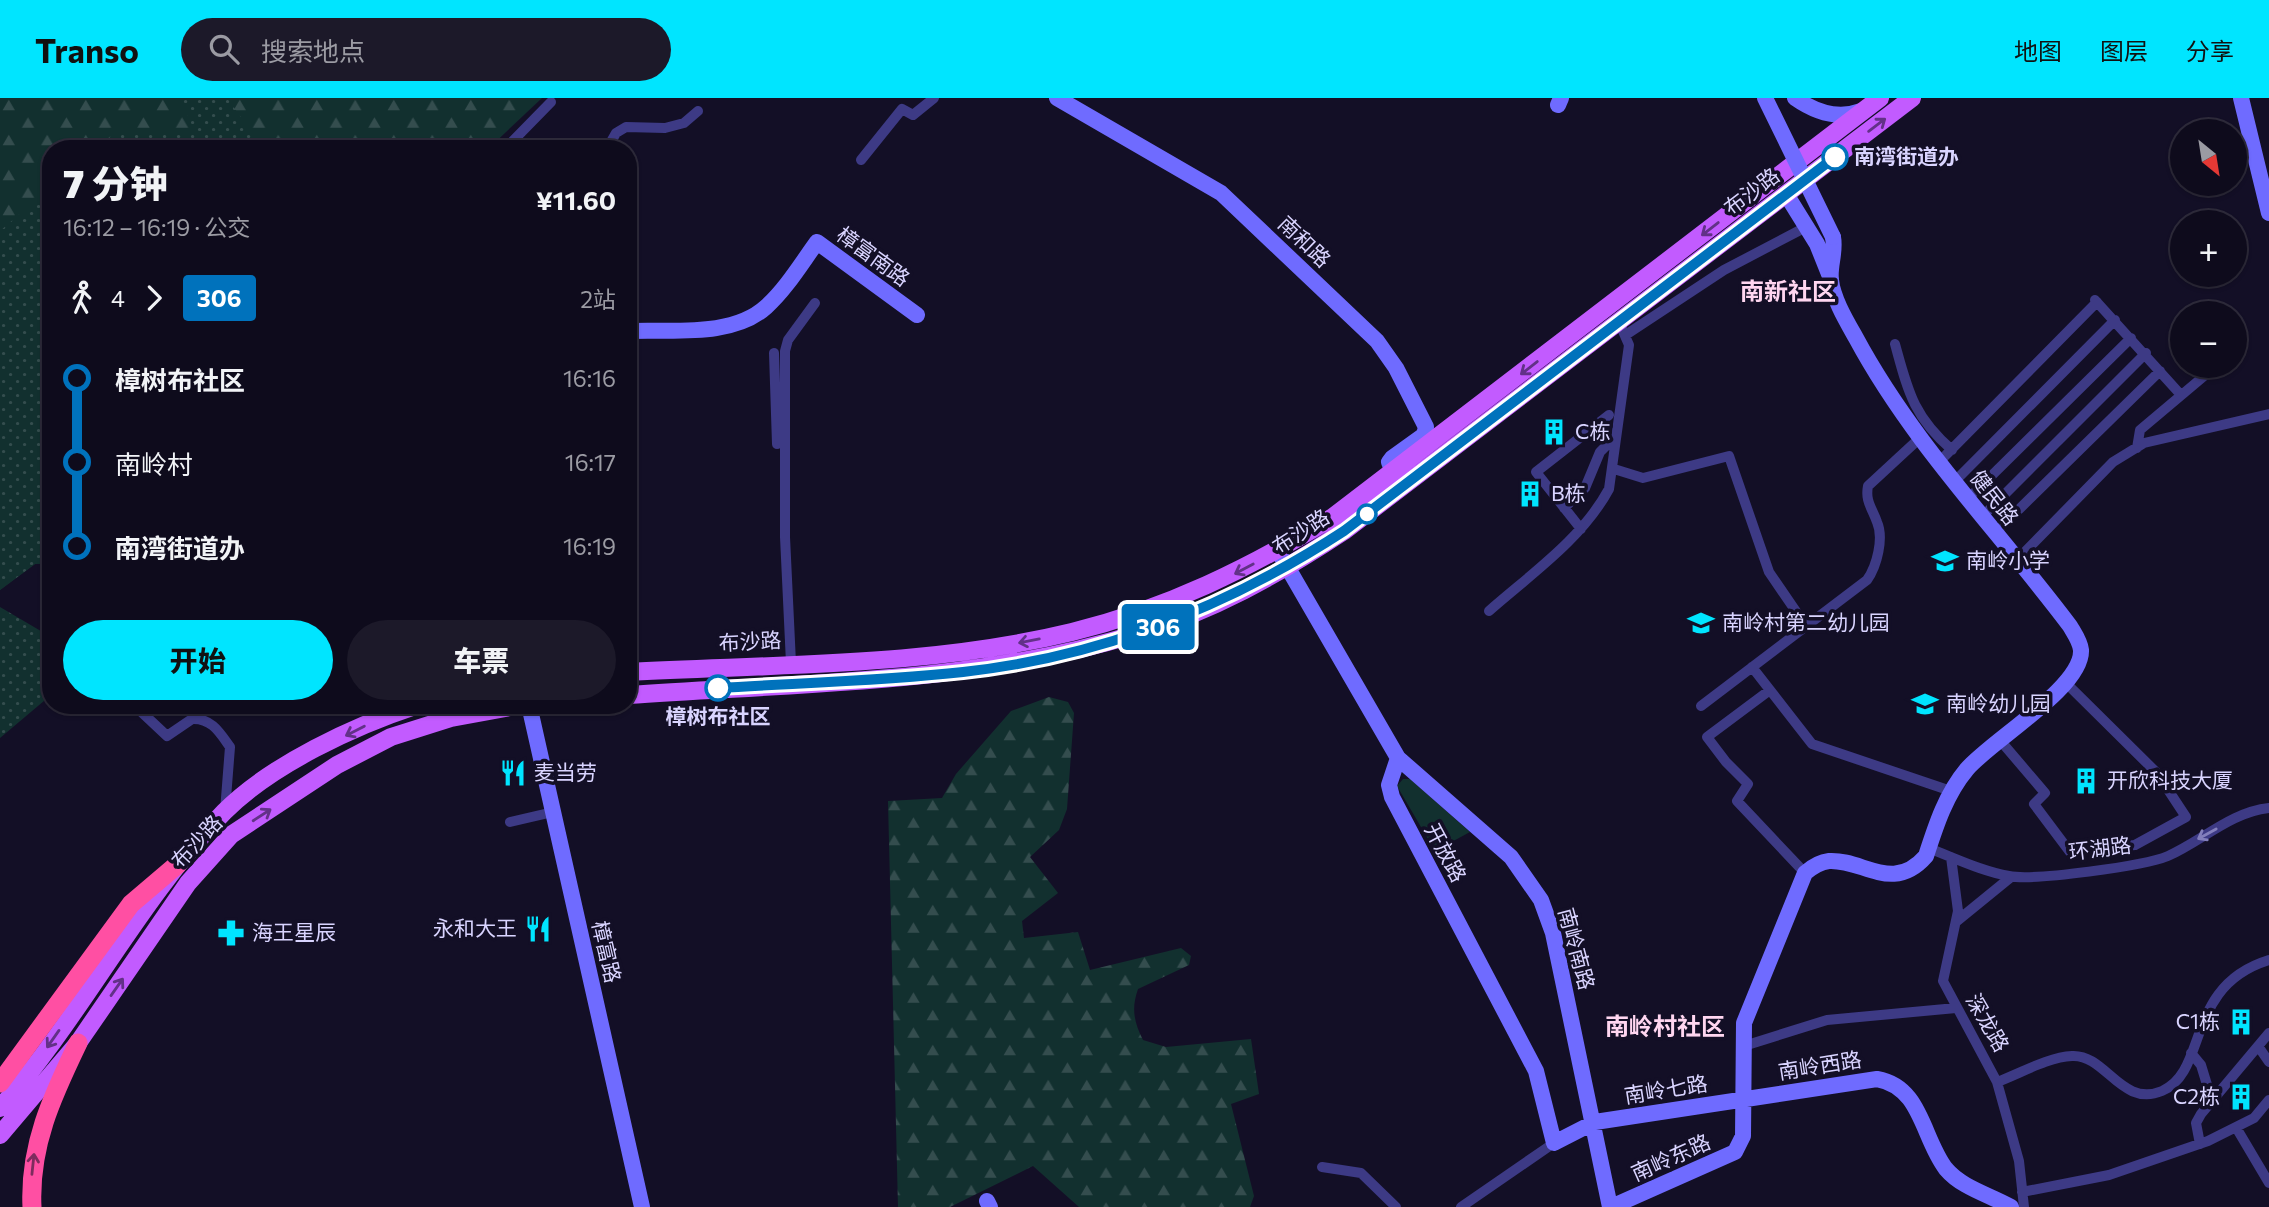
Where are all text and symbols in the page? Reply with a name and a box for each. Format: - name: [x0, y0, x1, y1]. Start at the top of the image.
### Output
- search box: [181, 18, 671, 81]
- text: Transo: [35, 29, 139, 70]
- icon: search: [205, 30, 243, 68]
- text: 搜索地点: [261, 35, 365, 66]
- text: 地图: [2014, 36, 2062, 65]
- text: 图层: [2100, 36, 2148, 65]
- text: 分享: [2186, 36, 2234, 65]
- one-way arrow: [1867, 117, 1885, 132]
- north arrow: [2170, 119, 2247, 196]
- map controls: [2170, 119, 2247, 378]
- place label: 南湾街道办: [1854, 143, 1959, 168]
- marker: 南湾街道办: [1822, 144, 1848, 170]
- text: 7 分钟: [63, 159, 168, 206]
- street label: 布沙路: [1718, 162, 1784, 220]
- text: ¥11.60: [536, 184, 616, 215]
- street label: 南和路: [1274, 210, 1336, 272]
- button: +: [2170, 210, 2247, 287]
- text: 16:12 – 16:19 · 公交: [63, 213, 250, 241]
- street label: 樟富南路: [833, 221, 915, 291]
- one-way arrow: [1701, 222, 1719, 237]
- district label: 南新社区: [1740, 276, 1836, 305]
- icon: walk: [63, 279, 101, 317]
- icon: forward: [135, 279, 173, 317]
- text: 306: [197, 283, 242, 312]
- text: 4: [111, 284, 125, 312]
- text: 2站: [580, 285, 616, 313]
- button: −: [2170, 301, 2247, 378]
- one-way arrow: [1521, 360, 1539, 375]
- text: 樟树布社区: [115, 364, 245, 395]
- text: 16:16: [563, 364, 616, 392]
- building icon: C栋: [1539, 417, 1569, 447]
- place label: C栋: [1575, 418, 1610, 443]
- text: 南岭村: [115, 448, 193, 479]
- text: 16:17: [565, 448, 616, 476]
- street label: 健民路: [1966, 465, 2024, 530]
- building icon: B栋: [1515, 479, 1545, 509]
- place label: B栋: [1551, 480, 1586, 505]
- street label: 布沙路: [1267, 503, 1333, 558]
- unlabelled marker: [1357, 504, 1377, 524]
- text: 南湾街道办: [115, 532, 245, 563]
- text: 16:19: [563, 532, 616, 560]
- school or university icon: 南岭小学: [1930, 546, 1960, 576]
- place label: 南岭小学: [1966, 547, 2050, 572]
- one-way arrow: [1234, 563, 1255, 577]
- line badge: 306: [1118, 604, 1198, 650]
- school or university icon: 南岭村第二幼儿园: [1686, 608, 1716, 638]
- place label: 南岭村第二幼儿园: [1722, 609, 1890, 634]
- text: 306: [1136, 612, 1180, 641]
- button: 开始: [63, 620, 333, 700]
- button: 车票: [347, 620, 616, 700]
- street label: 布沙路: [718, 626, 782, 655]
- one-way arrow: [1018, 635, 1041, 649]
- marker: 樟树布社区: [705, 675, 731, 701]
- school or university icon: 南岭幼儿园: [1910, 689, 1940, 719]
- place label: 南岭幼儿园: [1946, 690, 2051, 715]
- place label: 樟树布社区: [666, 703, 771, 728]
- one-way arrow: [345, 724, 366, 738]
- restaurant icon: 麦当劳: [498, 758, 528, 788]
- place label: 麦当劳: [534, 759, 597, 784]
- building icon: 开欣科技大厦: [2071, 766, 2101, 796]
- place label: 开欣科技大厦: [2107, 767, 2233, 792]
- one-way arrow: [251, 807, 271, 821]
- street label: 布沙路: [165, 809, 227, 873]
- street label: 开放路: [1420, 819, 1472, 886]
- one-way arrow: [2197, 827, 2217, 841]
- street label: 环湖路: [2067, 831, 2133, 864]
- street label: 南岭南路: [1555, 905, 1600, 992]
- restaurant icon: 永和大王: [523, 914, 553, 944]
- place label: 永和大王: [433, 915, 517, 940]
- pharmacy icon: 海王星辰: [216, 918, 246, 948]
- street label: 樟富路: [588, 918, 627, 985]
- place label: 海王星辰: [252, 919, 336, 944]
- one-way arrow: [110, 978, 124, 997]
- street label: 深龙路: [1962, 989, 2015, 1056]
- building icon: C1栋: [2226, 1007, 2256, 1037]
- place label: C1栋: [2176, 1008, 2220, 1033]
- district label: 南岭村社区: [1605, 1011, 1725, 1040]
- one-way arrow: [46, 1029, 60, 1048]
- street label: 南岭西路: [1776, 1046, 1863, 1083]
- street label: 南岭七路: [1622, 1070, 1709, 1107]
- building icon: C2栋: [2226, 1082, 2256, 1112]
- place label: C2栋: [2173, 1083, 2220, 1108]
- street label: 南岭东路: [1627, 1128, 1714, 1185]
- one-way arrow: [26, 1154, 39, 1176]

